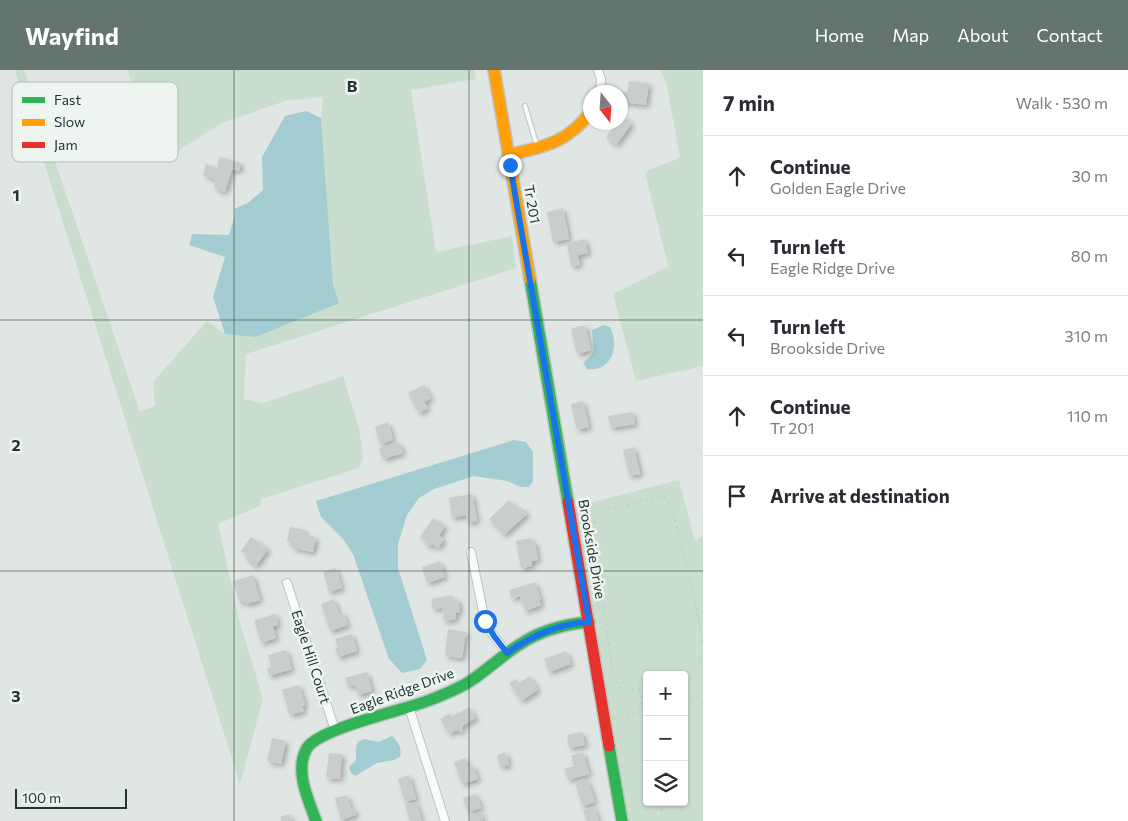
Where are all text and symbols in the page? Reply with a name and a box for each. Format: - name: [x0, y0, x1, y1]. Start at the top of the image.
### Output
- text: Wayfind: [25, 21, 119, 50]
- text: Home: [815, 24, 864, 46]
- text: Map: [892, 24, 929, 46]
- text: About: [957, 24, 1009, 46]
- text: Contact: [1037, 24, 1103, 46]
- text: B: [347, 76, 358, 95]
- legend: [12, 82, 178, 162]
- north arrow: [583, 85, 628, 130]
- text: 7 min: [723, 90, 775, 115]
- text: Fast: [54, 91, 81, 108]
- text: Walk · 530 m: [1016, 93, 1108, 112]
- text: Slow: [54, 113, 85, 130]
- text: Jam: [54, 136, 78, 153]
- route end: [499, 154, 522, 177]
- text: Continue: [770, 155, 850, 178]
- icon: ahead: [723, 162, 751, 190]
- text: 30 m: [1071, 166, 1108, 185]
- text: Golden Eagle Drive: [770, 178, 906, 197]
- street label: Tr 201: [521, 183, 544, 225]
- text: 1: [12, 185, 20, 204]
- text: Turn left: [770, 235, 845, 258]
- icon: left: [723, 242, 751, 270]
- text: 80 m: [1071, 246, 1108, 265]
- text: Eagle Ridge Drive: [770, 258, 895, 277]
- text: Turn left: [770, 315, 845, 338]
- icon: left: [723, 322, 751, 350]
- text: 310 m: [1065, 326, 1108, 345]
- text: Brookside Drive: [770, 338, 885, 357]
- text: Continue: [770, 395, 850, 418]
- icon: ahead: [723, 402, 751, 430]
- text: 110 m: [1067, 406, 1108, 425]
- text: Tr 201: [770, 418, 814, 437]
- text: 2: [11, 435, 21, 454]
- icon: arrive: [723, 482, 751, 510]
- text: Arrive at destination: [770, 484, 950, 507]
- street label: Brookside Drive: [575, 498, 610, 600]
- street label: Eagle Hill Court: [288, 608, 335, 706]
- route start: [474, 610, 497, 633]
- street label: Eagle Ridge Drive: [348, 664, 456, 717]
- map controls: [643, 671, 688, 806]
- button: +: [643, 671, 688, 716]
- text: 3: [11, 686, 21, 705]
- button: −: [643, 716, 688, 761]
- button: layers: [643, 761, 688, 806]
- scale bar: [15, 786, 128, 809]
- text: 100 m: [22, 789, 61, 806]

